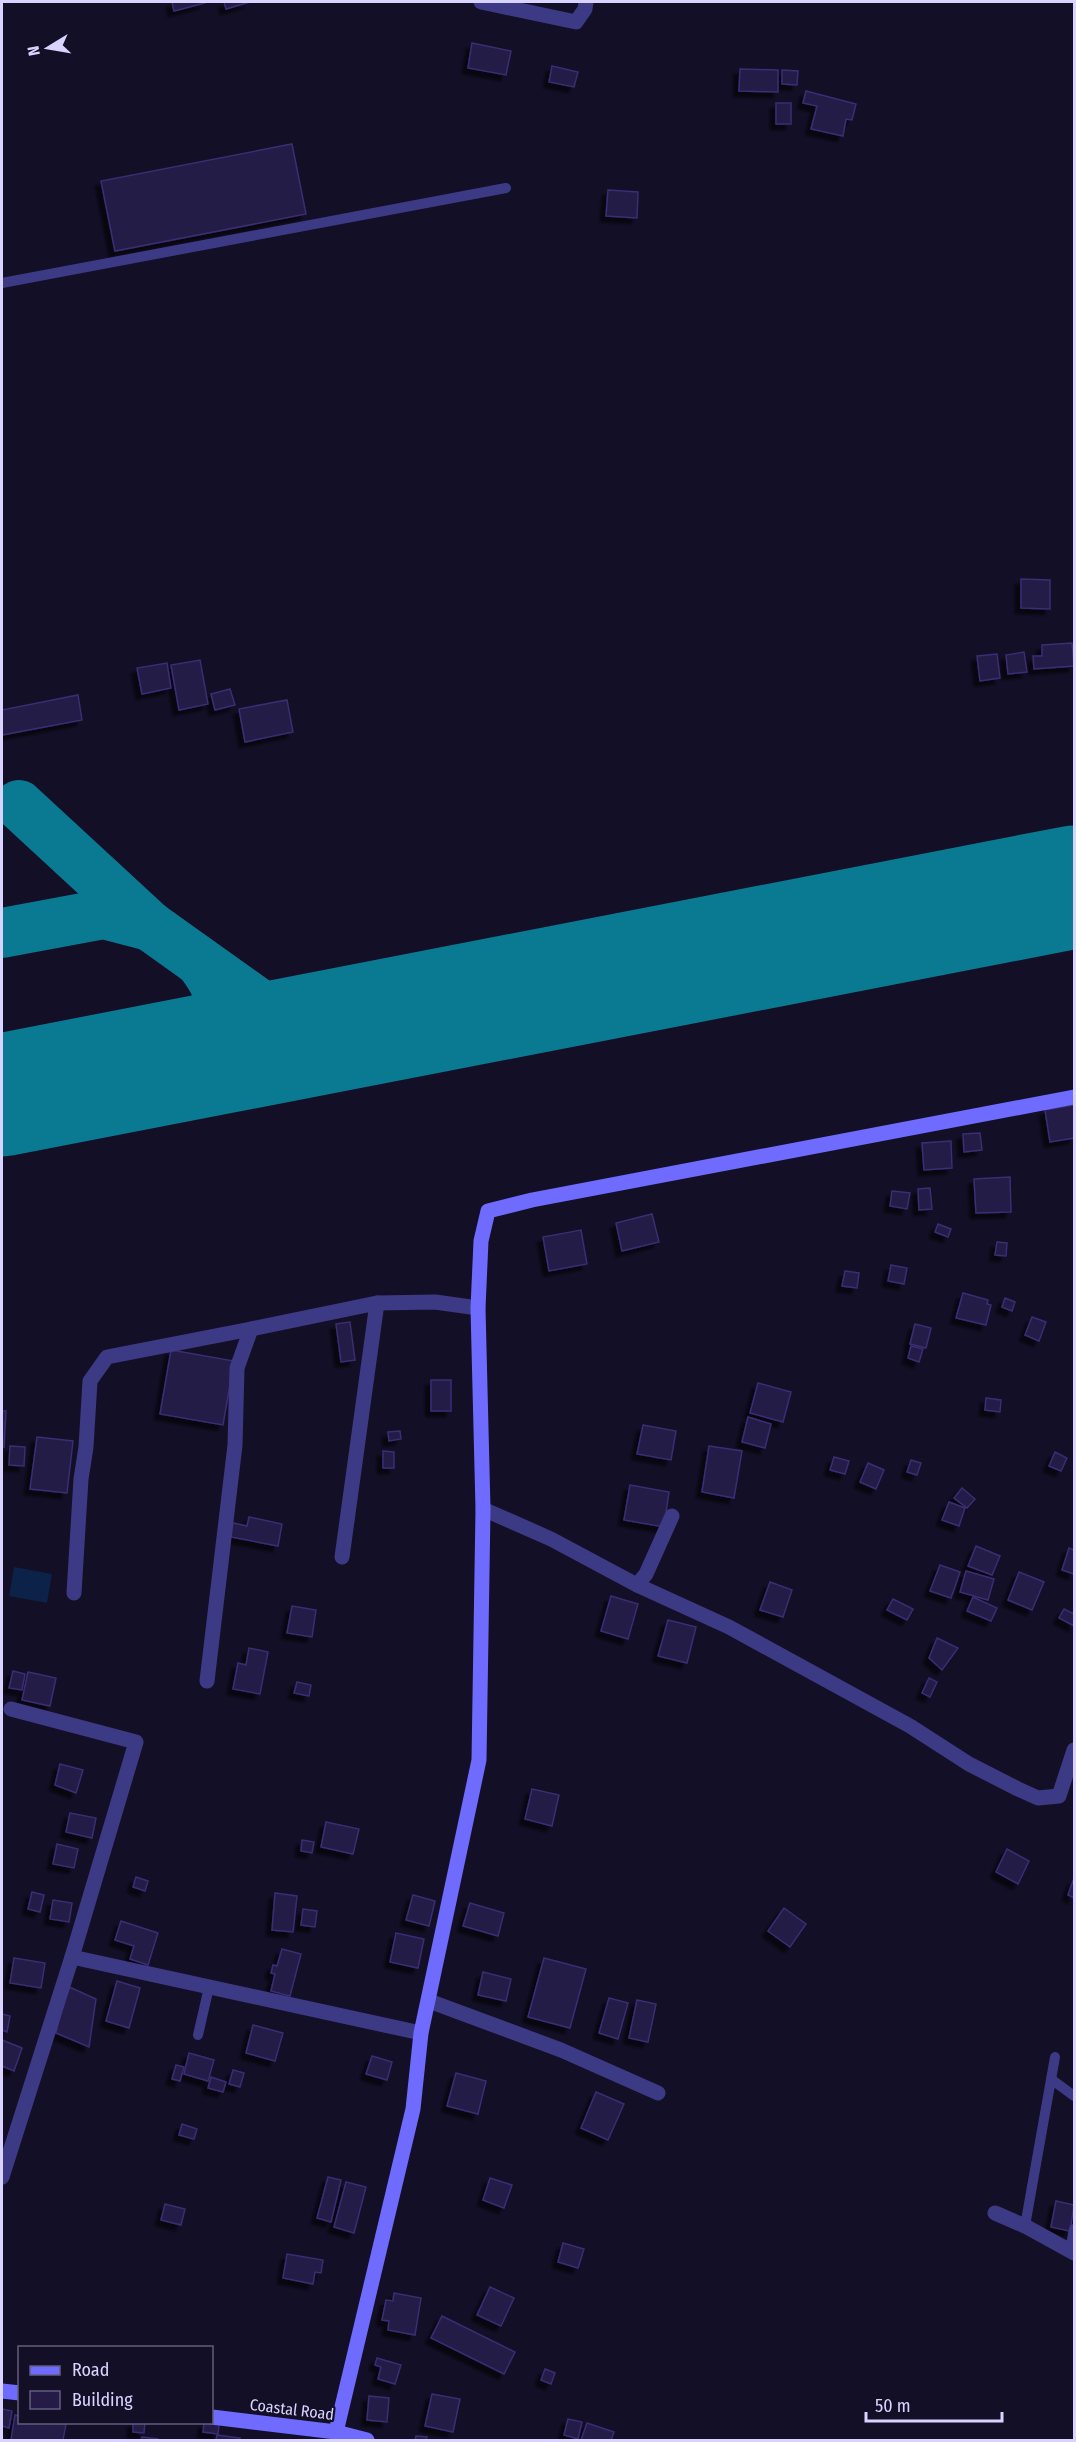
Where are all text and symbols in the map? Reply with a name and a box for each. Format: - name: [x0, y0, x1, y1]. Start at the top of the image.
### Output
- north arrow: [18, 18, 78, 78]
- text: N: [24, 44, 44, 57]
- legend: [18, 2346, 213, 2424]
- text: Road: [72, 2359, 109, 2381]
- scale bar: [866, 2385, 1002, 2423]
- text: Building: [72, 2389, 133, 2411]
- street label: Coastal Road: [249, 2395, 335, 2424]
- text: 50 m: [875, 2395, 911, 2417]

